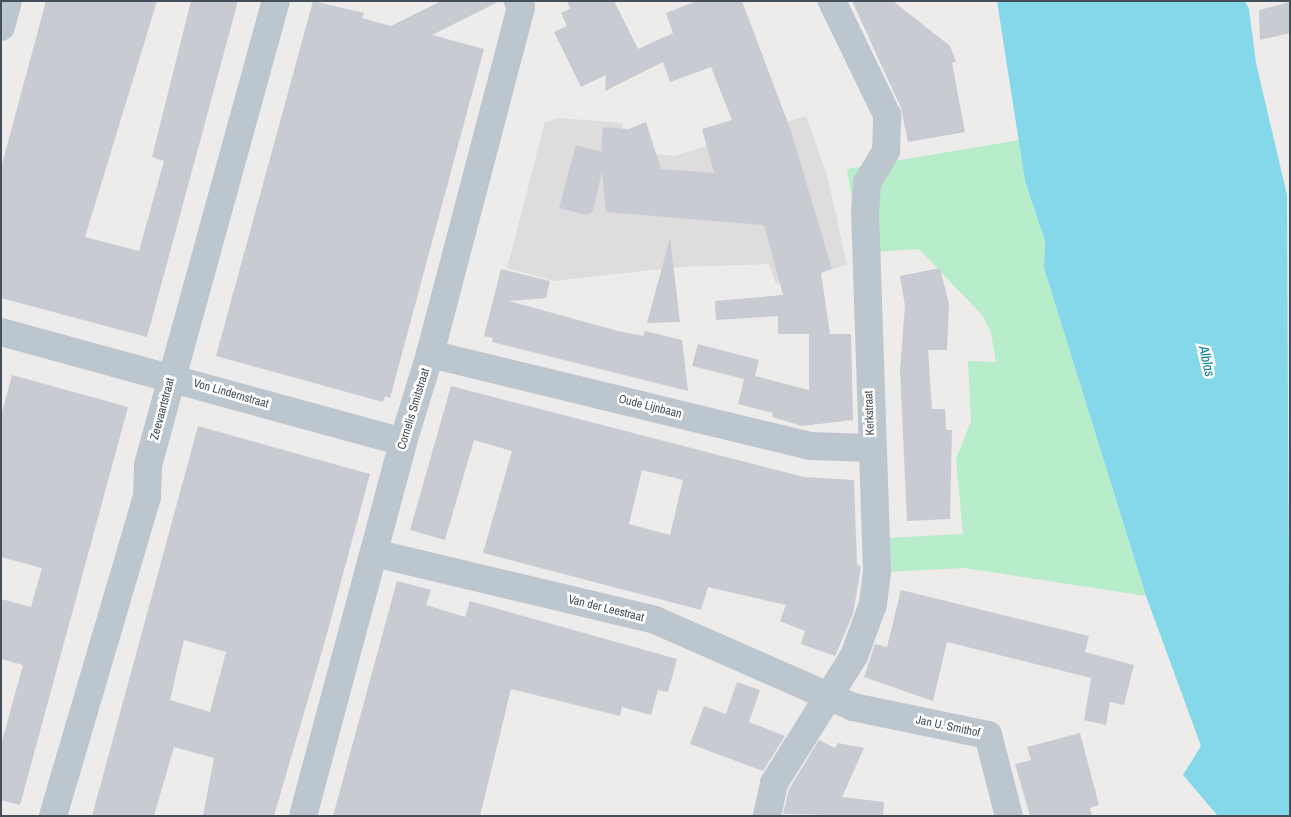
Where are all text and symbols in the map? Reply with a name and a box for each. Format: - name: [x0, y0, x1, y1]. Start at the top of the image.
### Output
- water label: Alblas: [1195, 344, 1219, 378]
- street label: Cornelis Smitstraat: [395, 367, 433, 451]
- street label: Zeevaartstraat: [148, 376, 178, 442]
- street label: Von Lindernstraat: [192, 376, 270, 412]
- street label: Kerkstraat: [862, 390, 878, 436]
- street label: Oude Lijnbaan: [617, 392, 683, 422]
- street label: Van der Leestraat: [567, 593, 645, 625]
- street label: Jan U. Smithof: [915, 713, 981, 741]

